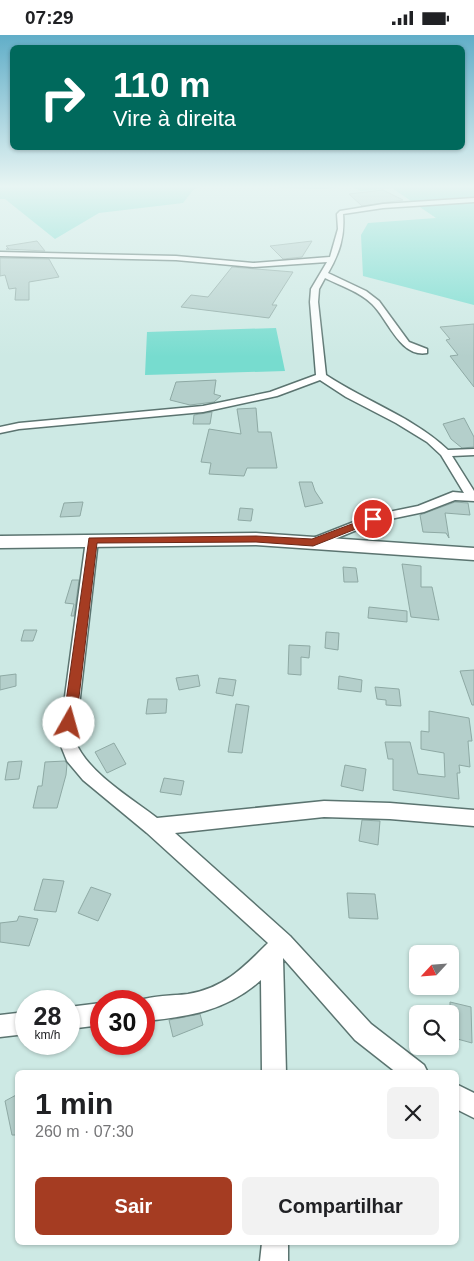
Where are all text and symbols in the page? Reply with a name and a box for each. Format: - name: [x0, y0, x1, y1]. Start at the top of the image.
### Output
- text: 07:29: [25, 7, 74, 28]
- icon: right: [30, 65, 95, 130]
- text: 110 m: [113, 65, 210, 104]
- text: Vire à direita: [113, 106, 236, 131]
- pin: [352, 498, 394, 540]
- icon: arrive: [359, 505, 387, 533]
- position arrow: [42, 696, 94, 748]
- north arrow: [409, 945, 459, 995]
- map controls: [409, 945, 459, 1055]
- speed limit sign: 30: [90, 990, 155, 1055]
- text: 28: [34, 1002, 61, 1030]
- button: search: [409, 1005, 459, 1055]
- text: km/h: [34, 1028, 61, 1042]
- text: 1 min: [35, 1087, 113, 1120]
- button: close: [387, 1087, 439, 1139]
- text: 260 m · 07:30: [35, 1123, 134, 1140]
- button: Sair: [35, 1177, 232, 1235]
- button: Compartilhar: [242, 1177, 439, 1235]

